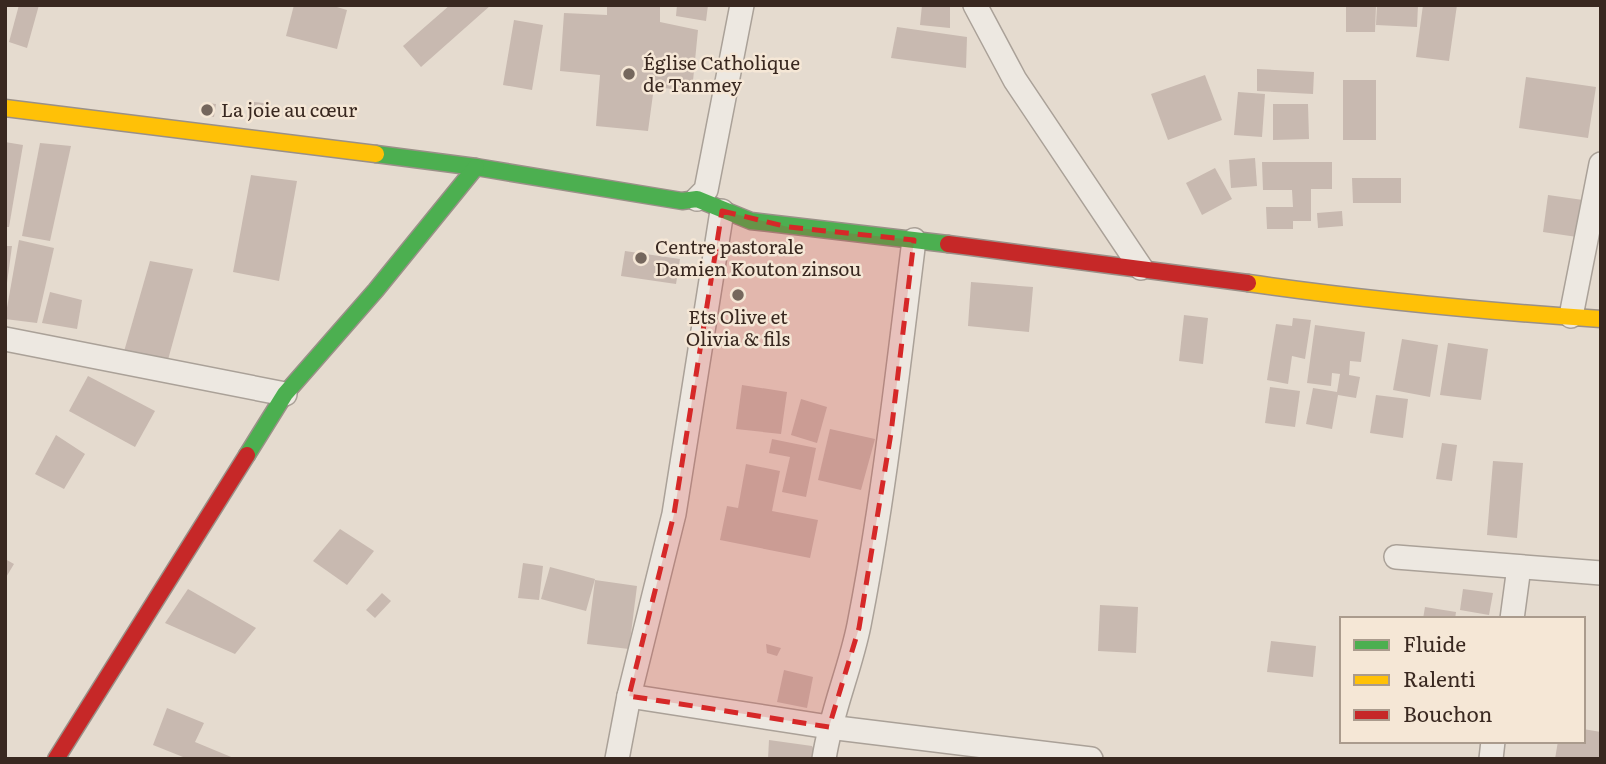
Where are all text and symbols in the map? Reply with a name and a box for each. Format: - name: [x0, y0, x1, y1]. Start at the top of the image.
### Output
- place label: Église Catholique de Tanmey: [643, 48, 800, 98]
- marker: Église Catholique de Tanmey: [621, 66, 637, 82]
- place label: La joie au cœur: [221, 95, 357, 123]
- marker: La joie au cœur: [199, 102, 215, 118]
- place label: Centre pastorale Damien Kouton zinsou: [655, 232, 861, 282]
- marker: Centre pastorale Damien Kouton zinsou: [633, 250, 649, 266]
- marker: Ets Olive et Olivia & fils: [730, 287, 746, 303]
- place label: Ets Olive et Olivia & fils: [686, 302, 791, 352]
- legend: [1340, 617, 1585, 743]
- text: Fluide: [1403, 627, 1466, 658]
- text: Ralenti: [1403, 662, 1476, 693]
- text: Bouchon: [1403, 697, 1493, 728]

